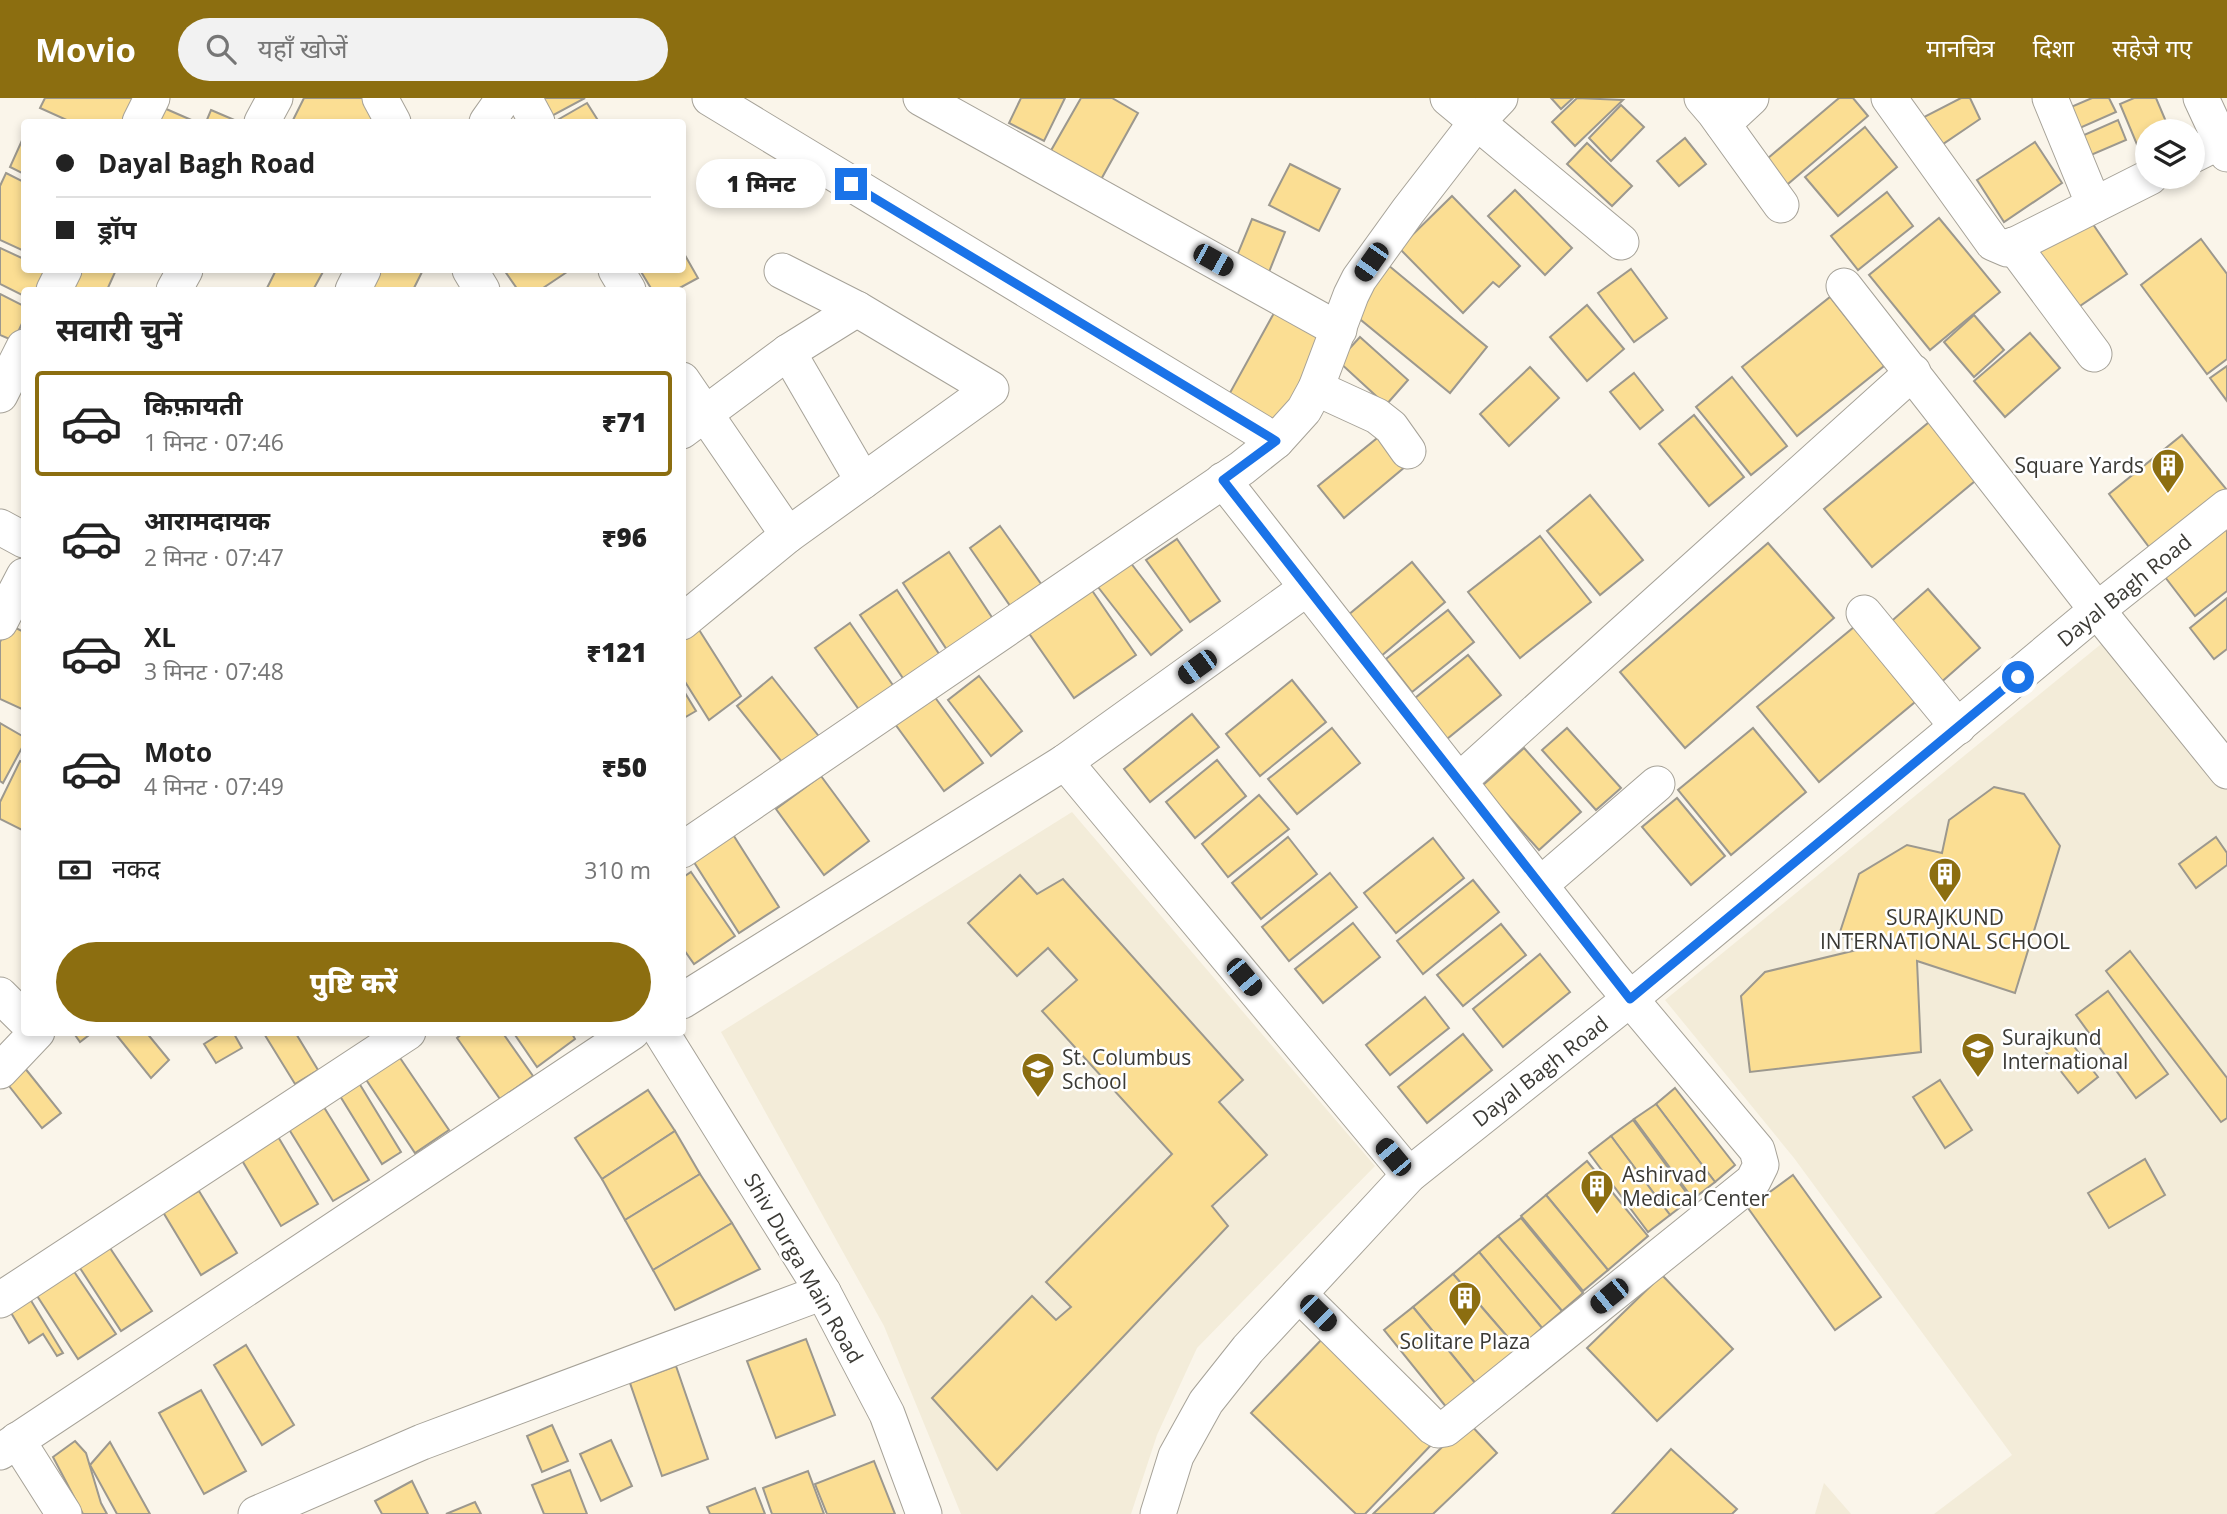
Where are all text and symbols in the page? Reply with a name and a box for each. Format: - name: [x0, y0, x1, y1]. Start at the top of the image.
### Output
- search box: [178, 18, 668, 81]
- text: Movio: [35, 27, 136, 72]
- icon: search: [202, 30, 240, 68]
- text: यहाँ खोजें: [258, 30, 348, 66]
- text: मानचित्र: [1926, 31, 1995, 64]
- text: दिशा: [2033, 31, 2074, 64]
- text: सहेजे गए: [2112, 31, 2192, 64]
- map controls: [2135, 119, 2205, 189]
- button: layers: [2135, 119, 2205, 189]
- text: Dayal Bagh Road: [98, 145, 315, 181]
- callout: 1 मिनट: [697, 160, 826, 208]
- text: 1 मिनट: [727, 167, 795, 199]
- route end: [835, 168, 867, 200]
- text: ड्रॉप: [98, 211, 136, 247]
- car: [1351, 239, 1392, 285]
- car: [1190, 241, 1237, 279]
- text: सवारी चुनें: [56, 307, 182, 350]
- text: किफ़ायती: [144, 387, 243, 423]
- icon: car: [60, 392, 123, 455]
- text: ₹71: [602, 404, 647, 440]
- text: 1 मिनट · 07:46: [144, 426, 284, 458]
- building icon: Square Yards: [2149, 446, 2187, 495]
- place label: Square Yards: [2014, 451, 2144, 479]
- text: आरामदायक: [144, 502, 270, 538]
- icon: car: [60, 507, 123, 570]
- text: ₹96: [602, 519, 647, 555]
- street label: Dayal Bagh Road: [2051, 527, 2197, 653]
- text: 2 मिनट · 07:47: [144, 541, 284, 573]
- text: XL: [144, 619, 176, 655]
- icon: car: [60, 622, 123, 685]
- text: ₹121: [586, 634, 647, 670]
- car: [1174, 646, 1221, 688]
- text: 3 मिनट · 07:48: [144, 655, 284, 687]
- route start: [2002, 661, 2034, 693]
- text: Moto: [144, 734, 212, 770]
- icon: car: [60, 737, 123, 800]
- text: ₹50: [602, 749, 647, 785]
- text: 4 मिनट · 07:49: [144, 770, 284, 802]
- text: नकद: [112, 850, 160, 886]
- icon: cash: [56, 851, 94, 889]
- text: 310 m: [584, 854, 651, 886]
- building icon: SURAJKUND INTERNATIONAL SCHOOL: [1926, 855, 1964, 904]
- place label: SURAJKUND INTERNATIONAL SCHOOL: [1820, 903, 2070, 955]
- button: पुष्टि करें: [56, 942, 651, 1022]
- car: [1223, 954, 1266, 1000]
- street label: Dayal Bagh Road: [1466, 1009, 1614, 1133]
- place label: Surajkund International: [2002, 1023, 2128, 1075]
- school or university icon: Surajkund International: [1959, 1030, 1997, 1079]
- place label: St. Columbus School: [1062, 1043, 1191, 1095]
- school or university icon: St. Columbus School: [1019, 1050, 1057, 1099]
- car: [1372, 1134, 1415, 1180]
- place label: Ashirvad Medical Center: [1622, 1160, 1769, 1212]
- building icon: Ashirvad Medical Center: [1578, 1167, 1616, 1216]
- street label: Shiv Durga Main Road: [738, 1168, 870, 1368]
- car: [1587, 1275, 1632, 1317]
- building icon: Solitare Plaza: [1446, 1279, 1484, 1328]
- car: [1296, 1291, 1341, 1335]
- place label: Solitare Plaza: [1400, 1327, 1530, 1355]

